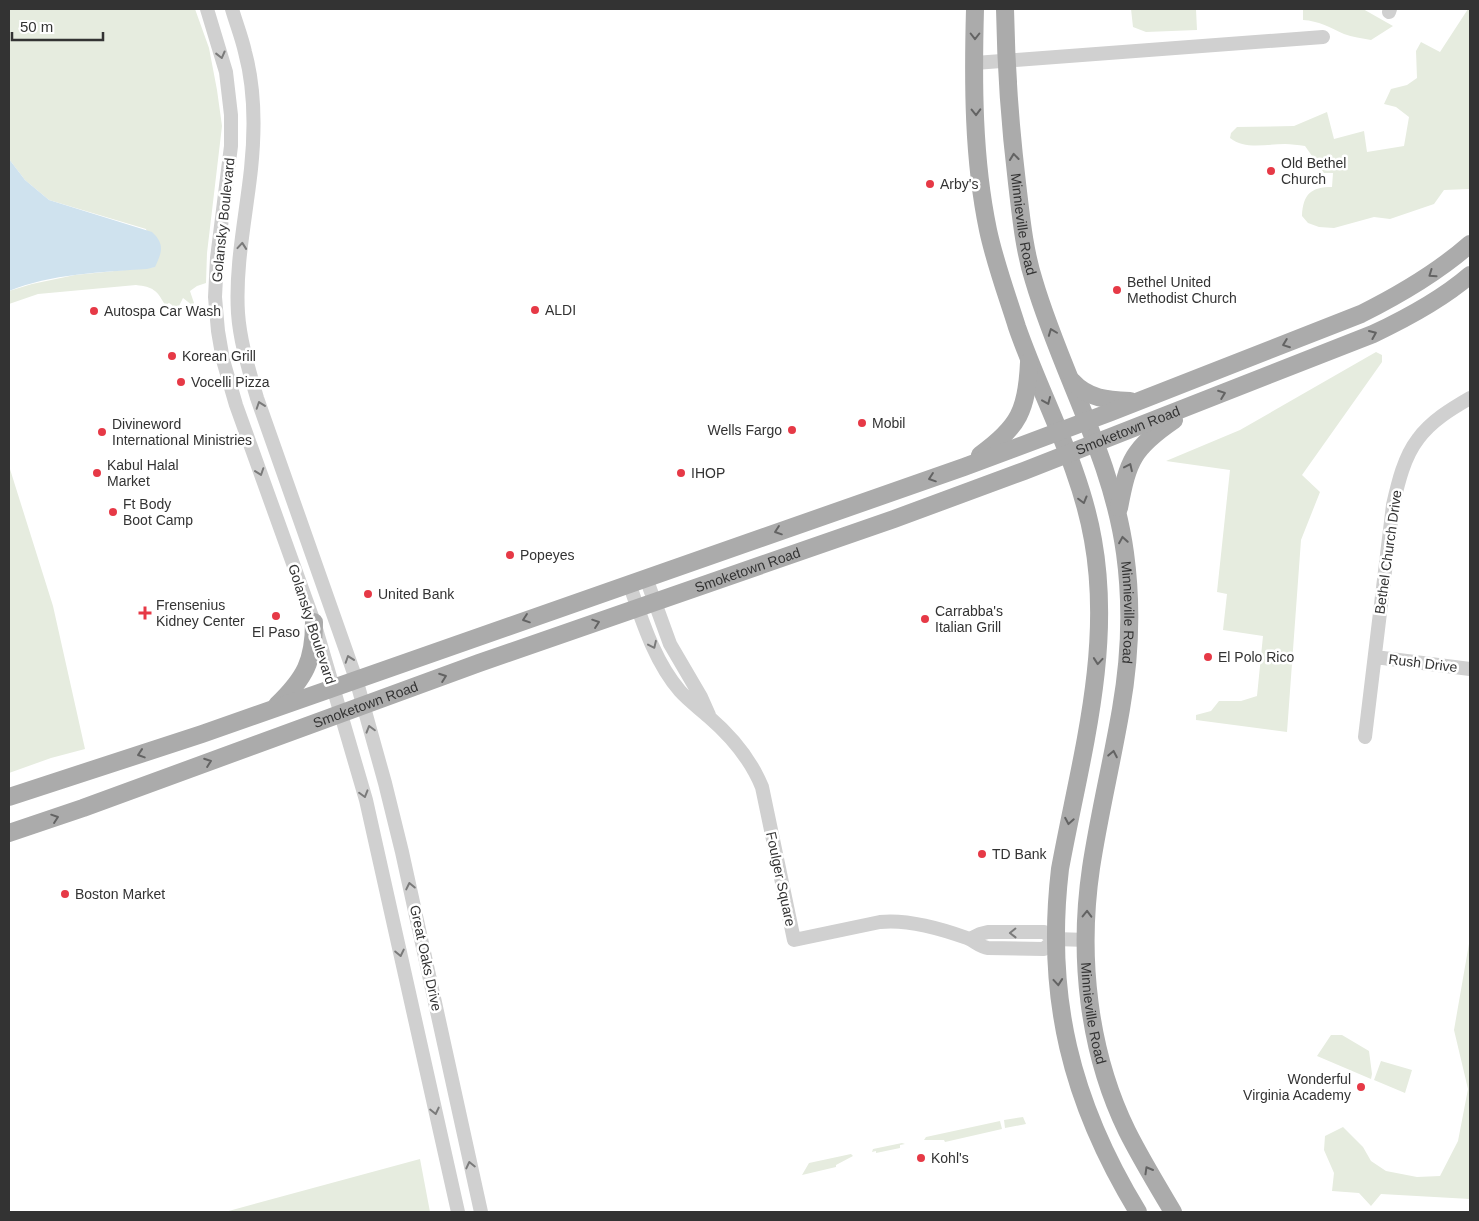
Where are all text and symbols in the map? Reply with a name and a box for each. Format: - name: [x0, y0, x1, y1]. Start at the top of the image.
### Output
- scale bar: [12, 10, 104, 42]
- text: 50 m: [20, 18, 53, 35]
- one-way arrow: [970, 32, 980, 40]
- one-way arrow: [216, 51, 226, 59]
- one-way arrow: [970, 108, 981, 116]
- one-way arrow: [1009, 153, 1020, 161]
- place label: Old Bethel Church: [1281, 155, 1346, 187]
- street label: Golansky Boulevard: [208, 157, 238, 283]
- marker: Old Bethel Church: [1265, 165, 1277, 177]
- street label: Minnieville Road: [1008, 172, 1040, 277]
- place label: Arby's: [940, 176, 978, 192]
- marker: Arby's: [924, 178, 936, 190]
- one-way arrow: [236, 242, 247, 250]
- one-way arrow: [1428, 268, 1438, 277]
- place label: Bethel United Methodist Church: [1127, 274, 1237, 306]
- marker: Bethel United Methodist Church: [1111, 284, 1123, 296]
- place label: ALDI: [545, 302, 576, 318]
- place label: Autospa Car Wash: [104, 303, 221, 319]
- marker: ALDI: [529, 304, 541, 316]
- marker: Autospa Car Wash: [88, 305, 100, 317]
- one-way arrow: [1048, 328, 1058, 337]
- one-way arrow: [1368, 330, 1377, 340]
- one-way arrow: [1282, 338, 1291, 348]
- place label: Korean Grill: [182, 348, 256, 364]
- marker: Korean Grill: [166, 350, 178, 362]
- place label: Vocelli Pizza: [191, 374, 270, 390]
- marker: Vocelli Pizza: [175, 376, 187, 388]
- one-way arrow: [1217, 390, 1226, 401]
- one-way arrow: [1041, 396, 1052, 405]
- one-way arrow: [256, 402, 266, 410]
- street label: Smoketown Road: [1073, 403, 1182, 458]
- place label: Mobil: [872, 415, 905, 431]
- place label: Divineword International Ministries: [112, 416, 252, 448]
- marker: Mobil: [856, 417, 868, 429]
- place label: Wells Fargo: [708, 422, 782, 438]
- marker: Wells Fargo: [786, 424, 798, 436]
- marker: Divineword International Ministries: [96, 426, 108, 438]
- place label: Kabul Halal Market: [107, 457, 179, 489]
- one-way arrow: [1123, 463, 1134, 472]
- place label: IHOP: [691, 465, 725, 481]
- marker: Kabul Halal Market: [91, 467, 103, 479]
- one-way arrow: [254, 467, 264, 476]
- marker: IHOP: [675, 467, 687, 479]
- one-way arrow: [928, 472, 937, 482]
- street label: Bethel Church Drive: [1371, 489, 1405, 615]
- place label: Ft Body Boot Camp: [123, 496, 193, 528]
- one-way arrow: [1077, 496, 1087, 504]
- marker: Ft Body Boot Camp: [107, 506, 119, 518]
- one-way arrow: [775, 525, 783, 535]
- one-way arrow: [1118, 536, 1128, 545]
- street label: Smoketown Road: [693, 544, 802, 596]
- place label: Popeyes: [520, 547, 574, 563]
- marker: Popeyes: [504, 549, 516, 561]
- street label: Minnieville Road: [1118, 560, 1137, 664]
- street label: Golansky Boulevard: [285, 562, 339, 686]
- place label: United Bank: [378, 586, 455, 602]
- marker: United Bank: [362, 588, 374, 600]
- place label: Frensenius Kidney Center: [156, 597, 245, 629]
- place label: Carrabba's Italian Grill: [935, 603, 1003, 635]
- marker: Frensenius Kidney Center: [138, 606, 152, 620]
- marker: El Paso: [270, 610, 282, 622]
- marker: Carrabba's Italian Grill: [919, 613, 931, 625]
- one-way arrow: [522, 614, 531, 624]
- one-way arrow: [591, 619, 600, 629]
- place label: El Paso: [252, 624, 300, 640]
- one-way arrow: [646, 640, 657, 649]
- place label: El Polo Rico: [1218, 649, 1294, 665]
- marker: El Polo Rico: [1202, 651, 1214, 663]
- street label: Rush Drive: [1388, 651, 1459, 675]
- one-way arrow: [345, 655, 355, 664]
- one-way arrow: [1093, 657, 1104, 665]
- one-way arrow: [438, 673, 446, 683]
- street label: Smoketown Road: [311, 678, 420, 731]
- one-way arrow: [365, 725, 375, 733]
- one-way arrow: [138, 748, 146, 758]
- one-way arrow: [1107, 749, 1118, 758]
- one-way arrow: [203, 758, 212, 768]
- one-way arrow: [359, 790, 369, 798]
- one-way arrow: [50, 813, 59, 823]
- one-way arrow: [1065, 817, 1075, 825]
- street label: Foulger Square: [763, 830, 799, 928]
- place label: TD Bank: [992, 846, 1047, 862]
- marker: TD Bank: [976, 848, 988, 860]
- one-way arrow: [405, 882, 416, 891]
- place label: Boston Market: [75, 886, 165, 902]
- marker: Boston Market: [59, 888, 71, 900]
- street label: Great Oaks Drive: [407, 903, 445, 1013]
- one-way arrow: [1082, 910, 1093, 918]
- one-way arrow: [1009, 928, 1016, 938]
- one-way arrow: [394, 948, 405, 957]
- street label: Minnieville Road: [1078, 962, 1109, 1066]
- one-way arrow: [1052, 979, 1063, 987]
- place label: Wonderful Virginia Academy: [1243, 1071, 1351, 1103]
- marker: Wonderful Virginia Academy: [1355, 1081, 1367, 1093]
- one-way arrow: [429, 1107, 440, 1116]
- place label: Kohl's: [931, 1150, 969, 1166]
- marker: Kohl's: [915, 1152, 927, 1164]
- one-way arrow: [465, 1160, 476, 1169]
- one-way arrow: [1145, 1166, 1155, 1175]

